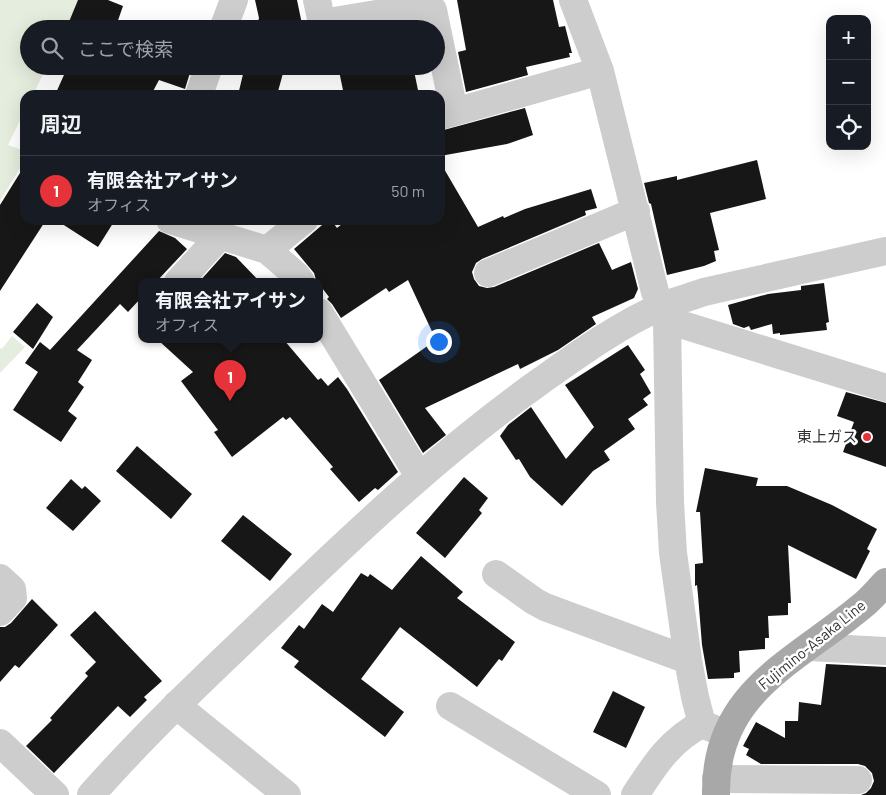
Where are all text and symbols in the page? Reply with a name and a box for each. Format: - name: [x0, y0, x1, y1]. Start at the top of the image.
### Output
- map controls: [826, 15, 871, 150]
- button: +: [826, 15, 871, 60]
- search box: [20, 20, 445, 75]
- icon: search: [38, 34, 66, 62]
- text: ここで検索: [78, 37, 173, 60]
- button: −: [826, 60, 871, 105]
- button: locate: [826, 105, 871, 150]
- text: 周辺: [40, 111, 82, 136]
- text: 有限会社アイサン: [87, 168, 238, 191]
- text: 1: [53, 181, 59, 200]
- text: 50 m: [391, 181, 425, 200]
- text: オフィス: [87, 195, 151, 214]
- popup: [138, 278, 323, 343]
- text: 有限会社アイサン: [155, 288, 306, 311]
- text: オフィス: [155, 315, 219, 334]
- your location: [426, 329, 452, 355]
- pin: 1: [214, 360, 246, 401]
- place label: 東上ガス: [797, 427, 857, 445]
- marker: 東上ガス: [861, 431, 873, 443]
- street label: Fujimino-Asaka Line: [754, 596, 869, 693]

